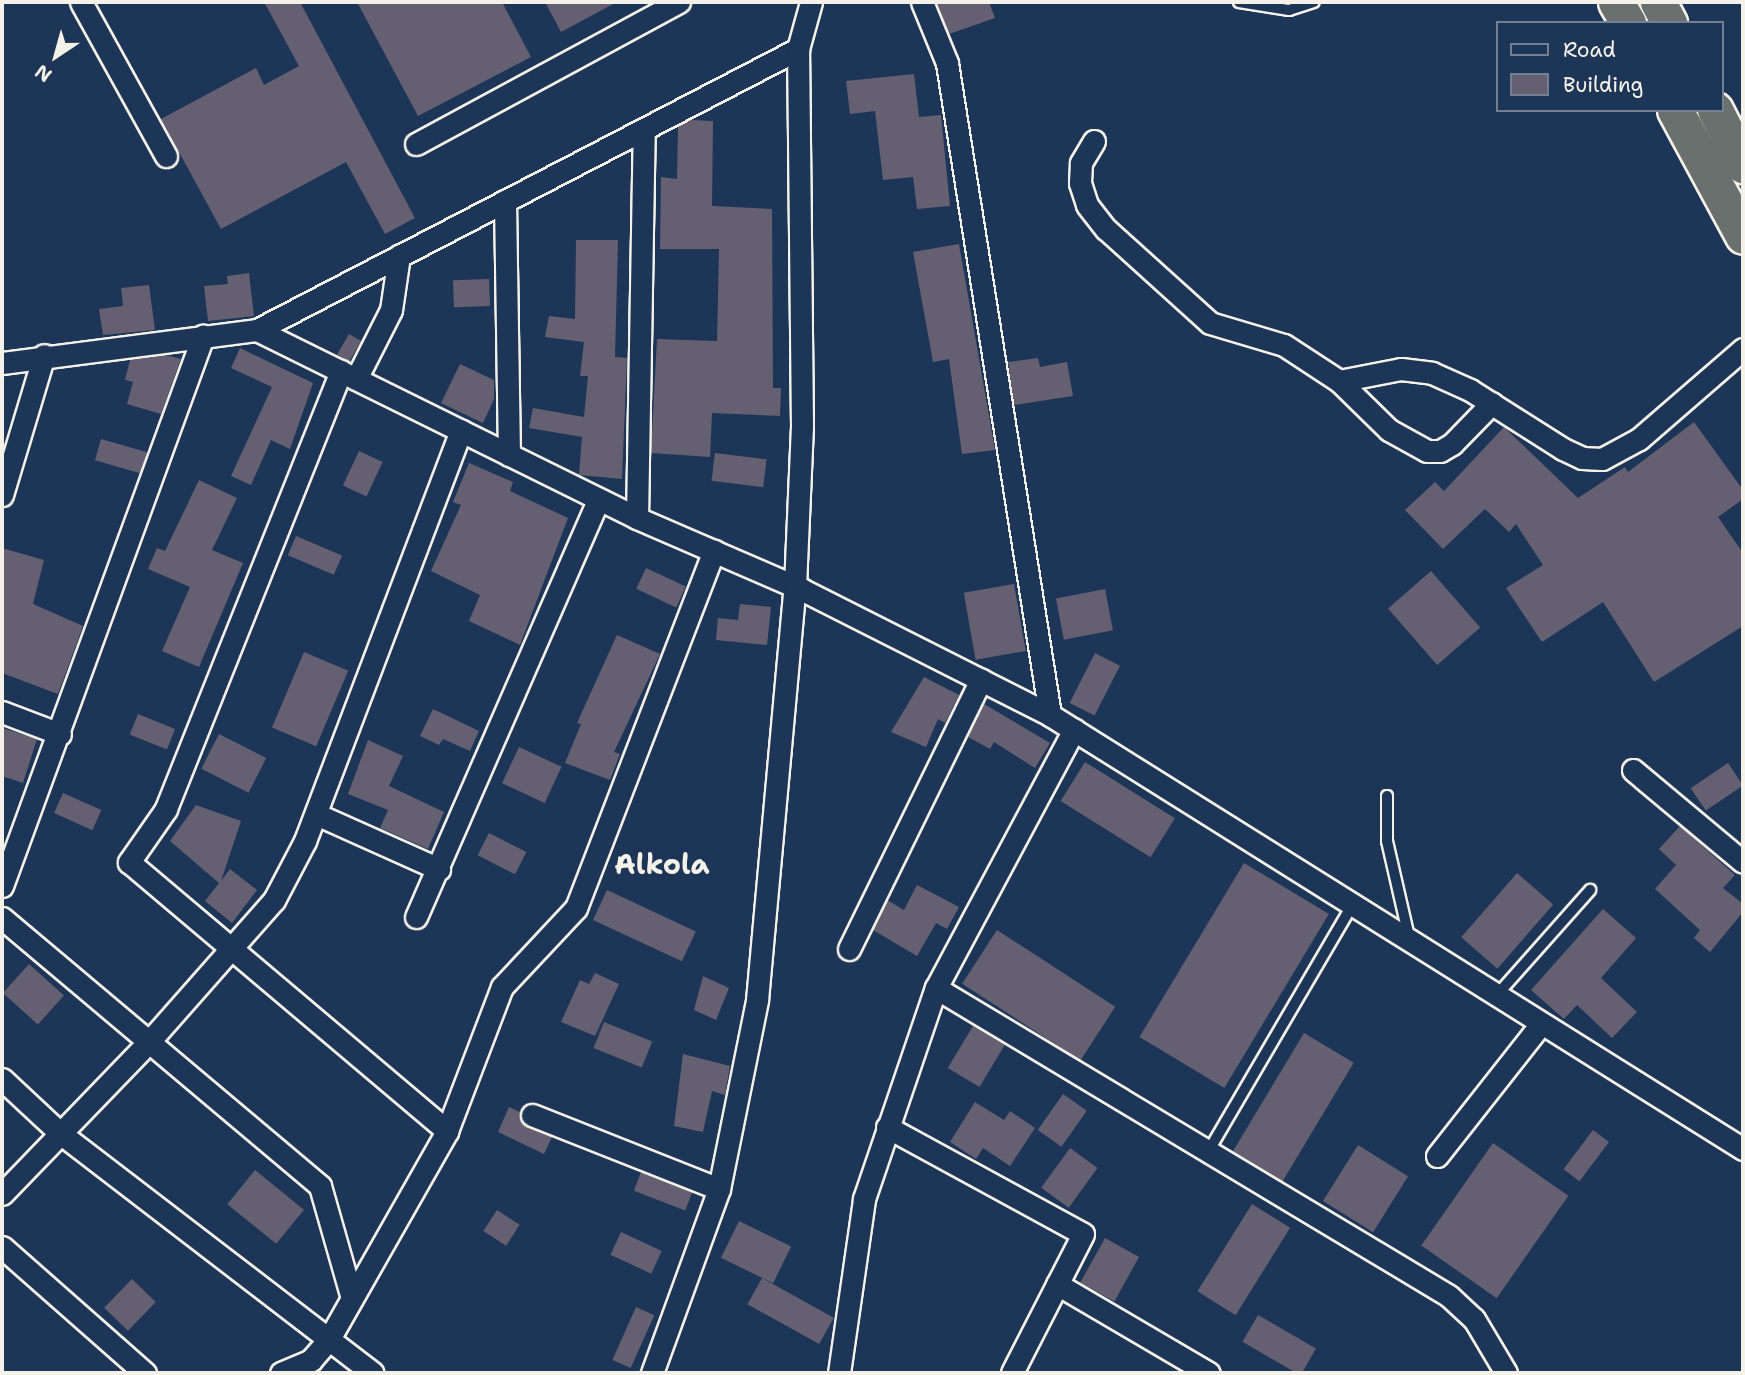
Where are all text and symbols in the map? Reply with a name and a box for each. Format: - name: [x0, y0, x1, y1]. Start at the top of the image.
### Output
- north arrow: [21, 21, 91, 91]
- legend: [1496, 21, 1724, 112]
- text: Road: [1563, 36, 1616, 64]
- text: N: [30, 59, 57, 88]
- text: Building: [1563, 71, 1643, 99]
- district label: Alkola: [614, 847, 710, 881]

